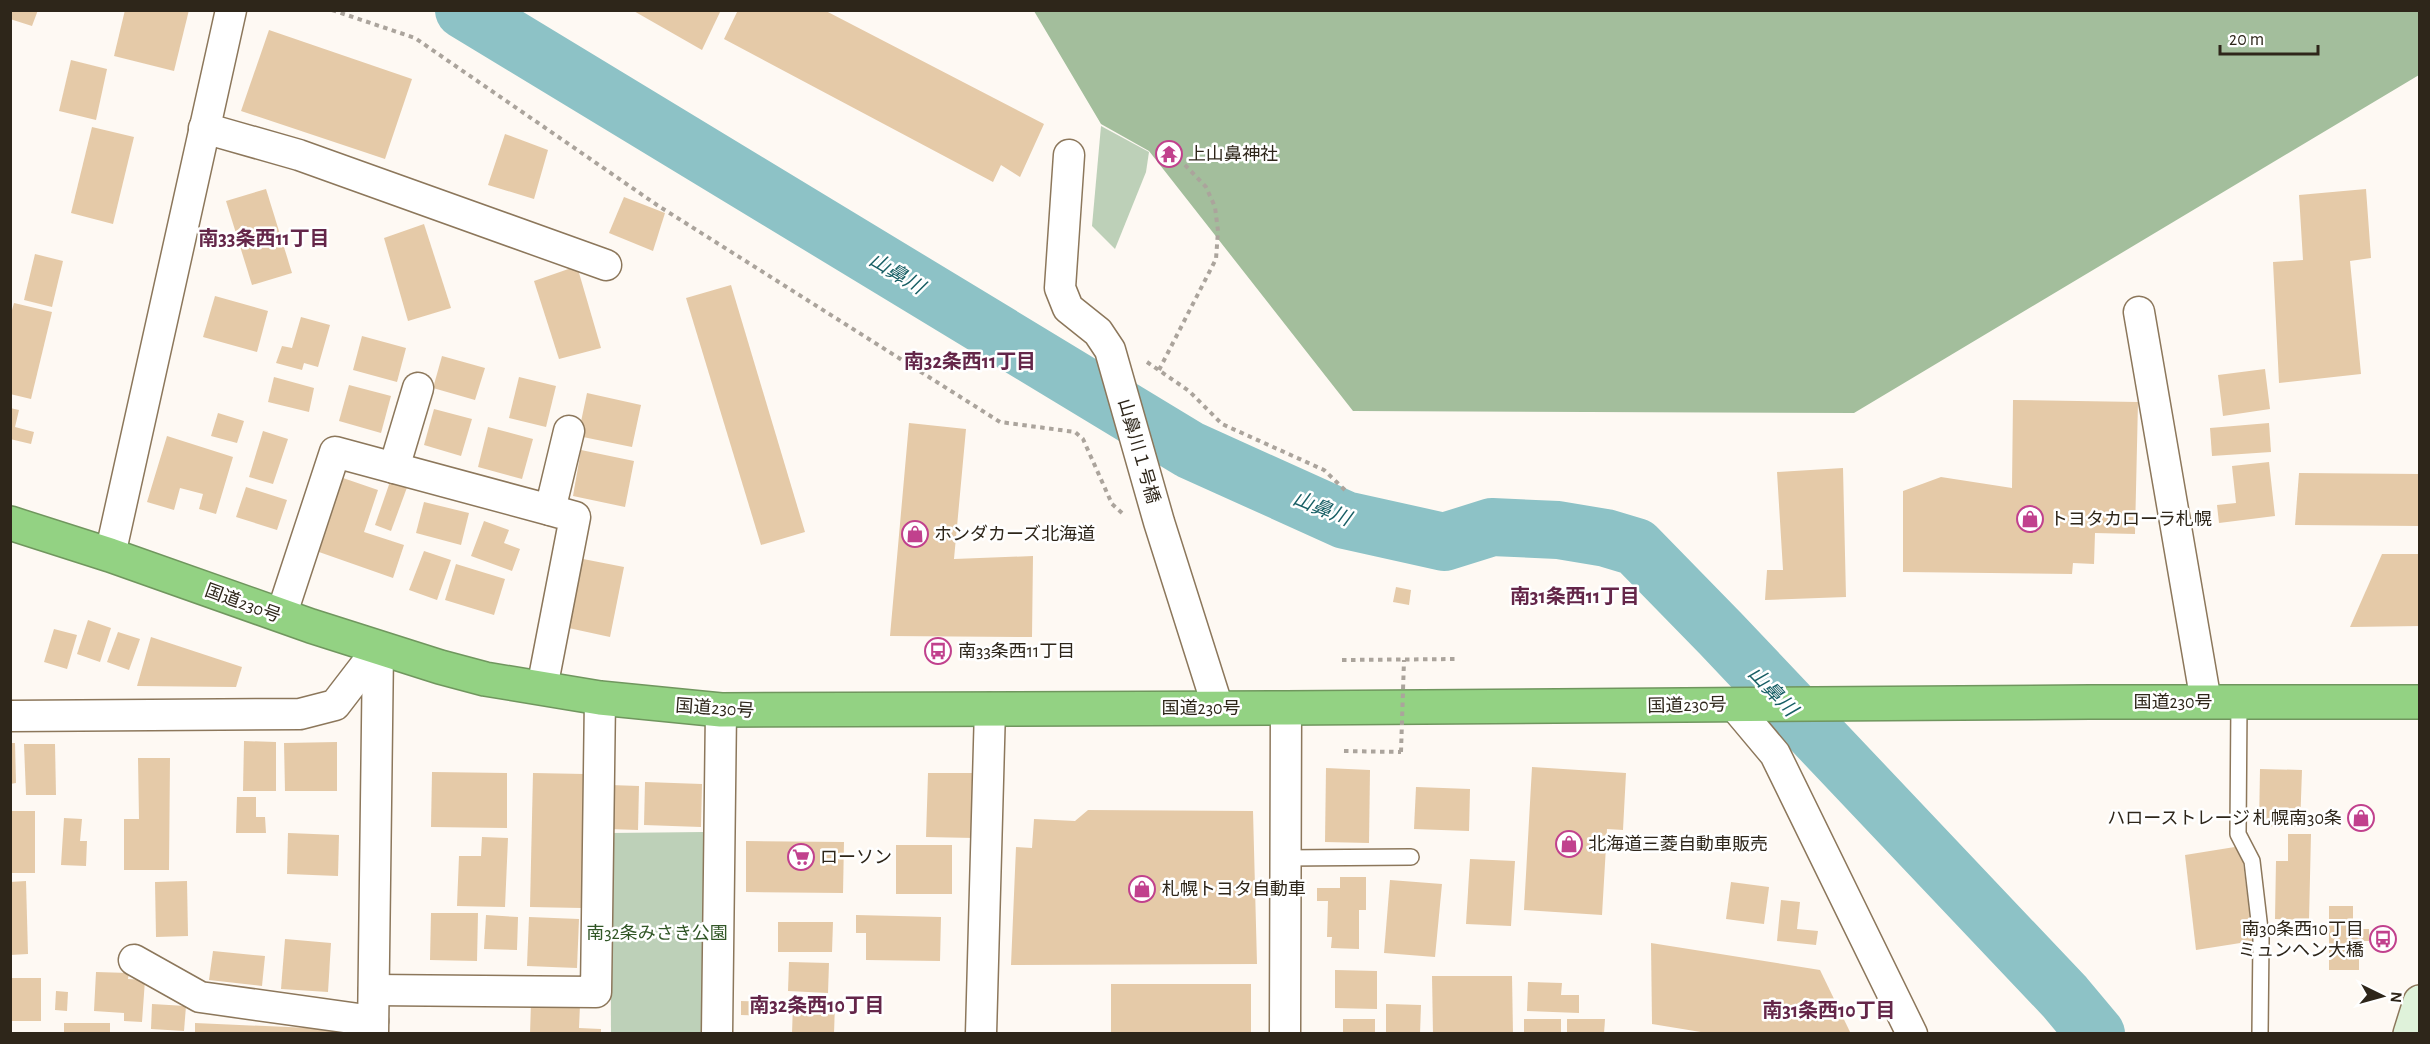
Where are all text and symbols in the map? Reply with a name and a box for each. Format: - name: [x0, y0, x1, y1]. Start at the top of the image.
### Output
- scale bar: [2220, 18, 2318, 56]
- text: 20 m: [2229, 31, 2264, 49]
- temple icon: 上山鼻神社: [1154, 139, 1184, 169]
- place label: 上山鼻神社: [1188, 144, 1278, 164]
- district label: 南33条西11丁目: [198, 228, 330, 249]
- water label: 山鼻川: [866, 249, 930, 299]
- district label: 南32条西11丁目: [904, 351, 1036, 372]
- street label: 山鼻川１号橋: [1115, 396, 1163, 506]
- water label: 山鼻川: [1290, 487, 1355, 530]
- shop icon: トヨタカローラ札幌: [2015, 504, 2045, 534]
- place label: トヨタカローラ札幌: [2050, 510, 2212, 529]
- shop icon: ホンダカーズ北海道: [900, 519, 930, 549]
- place label: ホンダカーズ北海道: [934, 524, 1095, 544]
- street label: 国道230号: [202, 580, 284, 626]
- district label: 南31条西11丁目: [1510, 586, 1640, 607]
- bus stop icon: 南33条西11丁目: [923, 636, 953, 666]
- place label: 南33条西11丁目: [958, 642, 1075, 661]
- water label: 山鼻川: [1744, 662, 1802, 722]
- street label: 国道230号: [2133, 692, 2213, 712]
- street label: 国道230号: [1647, 694, 1727, 716]
- street label: 国道230号: [675, 695, 755, 721]
- street label: 国道230号: [1161, 698, 1241, 718]
- shop icon: ハローストレージ 札幌南30条: [2346, 803, 2376, 833]
- place label: ハローストレージ 札幌南30条: [2107, 809, 2342, 828]
- shop icon: 北海道三菱自動車販売: [1554, 829, 1584, 859]
- place label: 北海道三菱自動車販売: [1588, 834, 1768, 854]
- supermarket icon: ローソン: [786, 842, 816, 872]
- place label: ローソン: [820, 849, 892, 867]
- shop icon: 札幌トヨタ自動車: [1127, 874, 1157, 904]
- place label: 札幌トヨタ自動車: [1162, 879, 1306, 899]
- place label: 南30条西10丁目 ミュンヘン大橋: [2238, 920, 2364, 960]
- park label: 南32条みさき公園: [586, 924, 728, 943]
- bus stop icon: 南30条西10丁目 ミュンヘン大橋: [2368, 924, 2398, 954]
- north arrow: [2352, 966, 2412, 1026]
- text: N: [2387, 991, 2404, 1003]
- district label: 南32条西10丁目: [749, 995, 885, 1016]
- district label: 南31条西10丁目: [1762, 1000, 1896, 1021]

